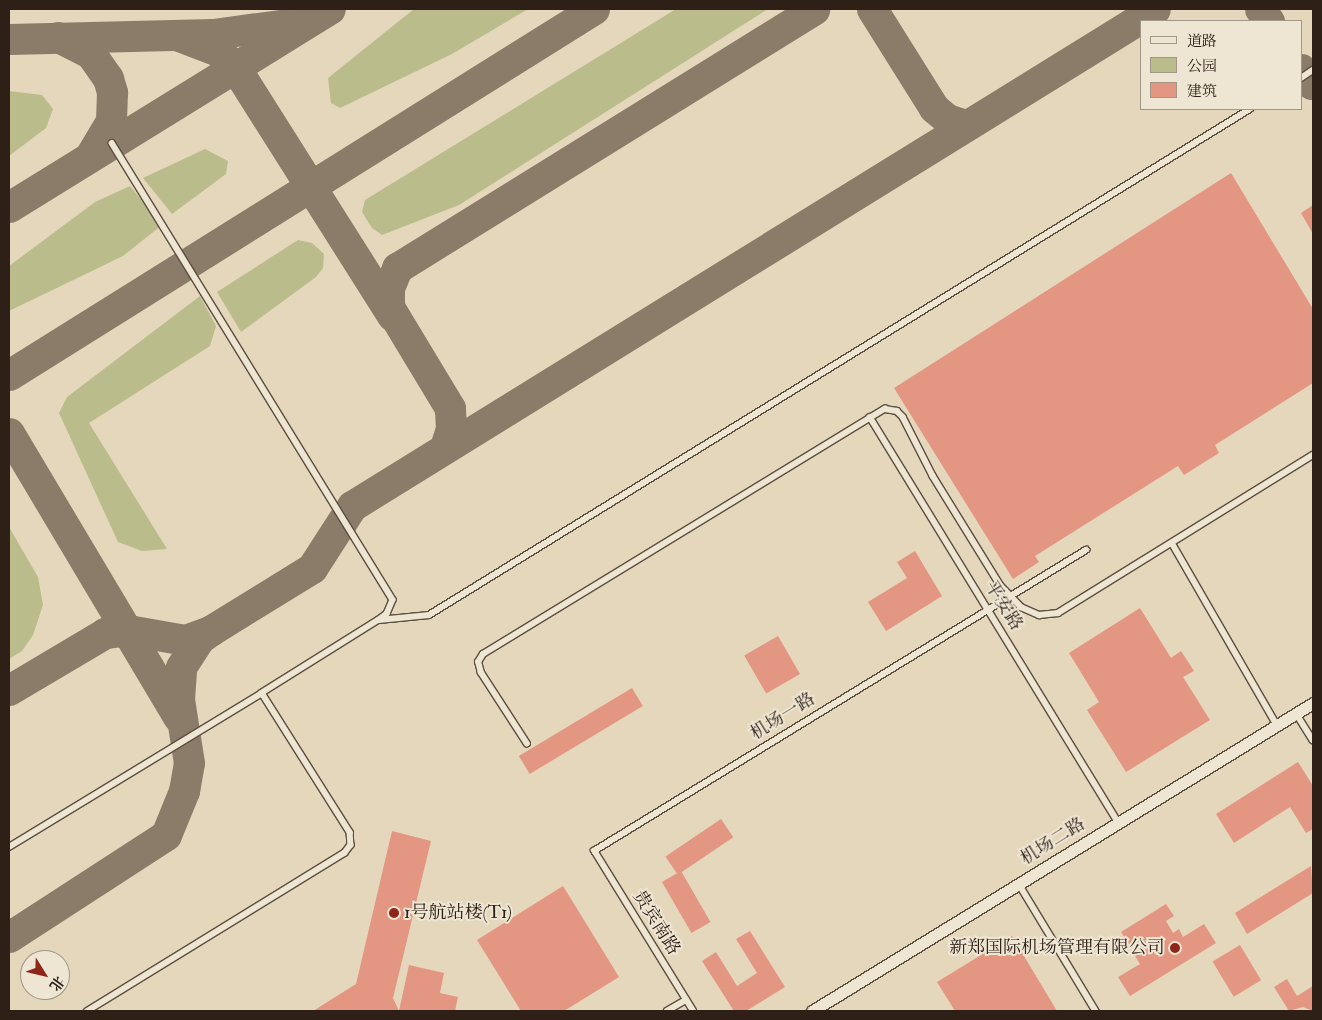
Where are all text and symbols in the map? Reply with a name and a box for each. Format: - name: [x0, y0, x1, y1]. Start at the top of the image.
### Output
- legend: [1140, 20, 1302, 110]
- text: 道路: [1187, 32, 1217, 51]
- text: 公园: [1187, 57, 1217, 76]
- text: 建筑: [1187, 82, 1217, 101]
- street label: 平安路: [980, 577, 1026, 635]
- street label: 机场一路: [747, 689, 819, 745]
- street label: 机场二路: [1017, 814, 1089, 870]
- street label: 贵宾南路: [628, 887, 684, 959]
- place label: 1号航站楼(T1): [404, 902, 512, 924]
- marker: 1号航站楼(T1): [388, 907, 400, 919]
- place label: 新郑国际机场管理有限公司: [949, 937, 1165, 959]
- marker: 新郑国际机场管理有限公司: [1169, 942, 1181, 954]
- north arrow: [20, 950, 70, 1000]
- text: 北: [46, 973, 68, 994]

